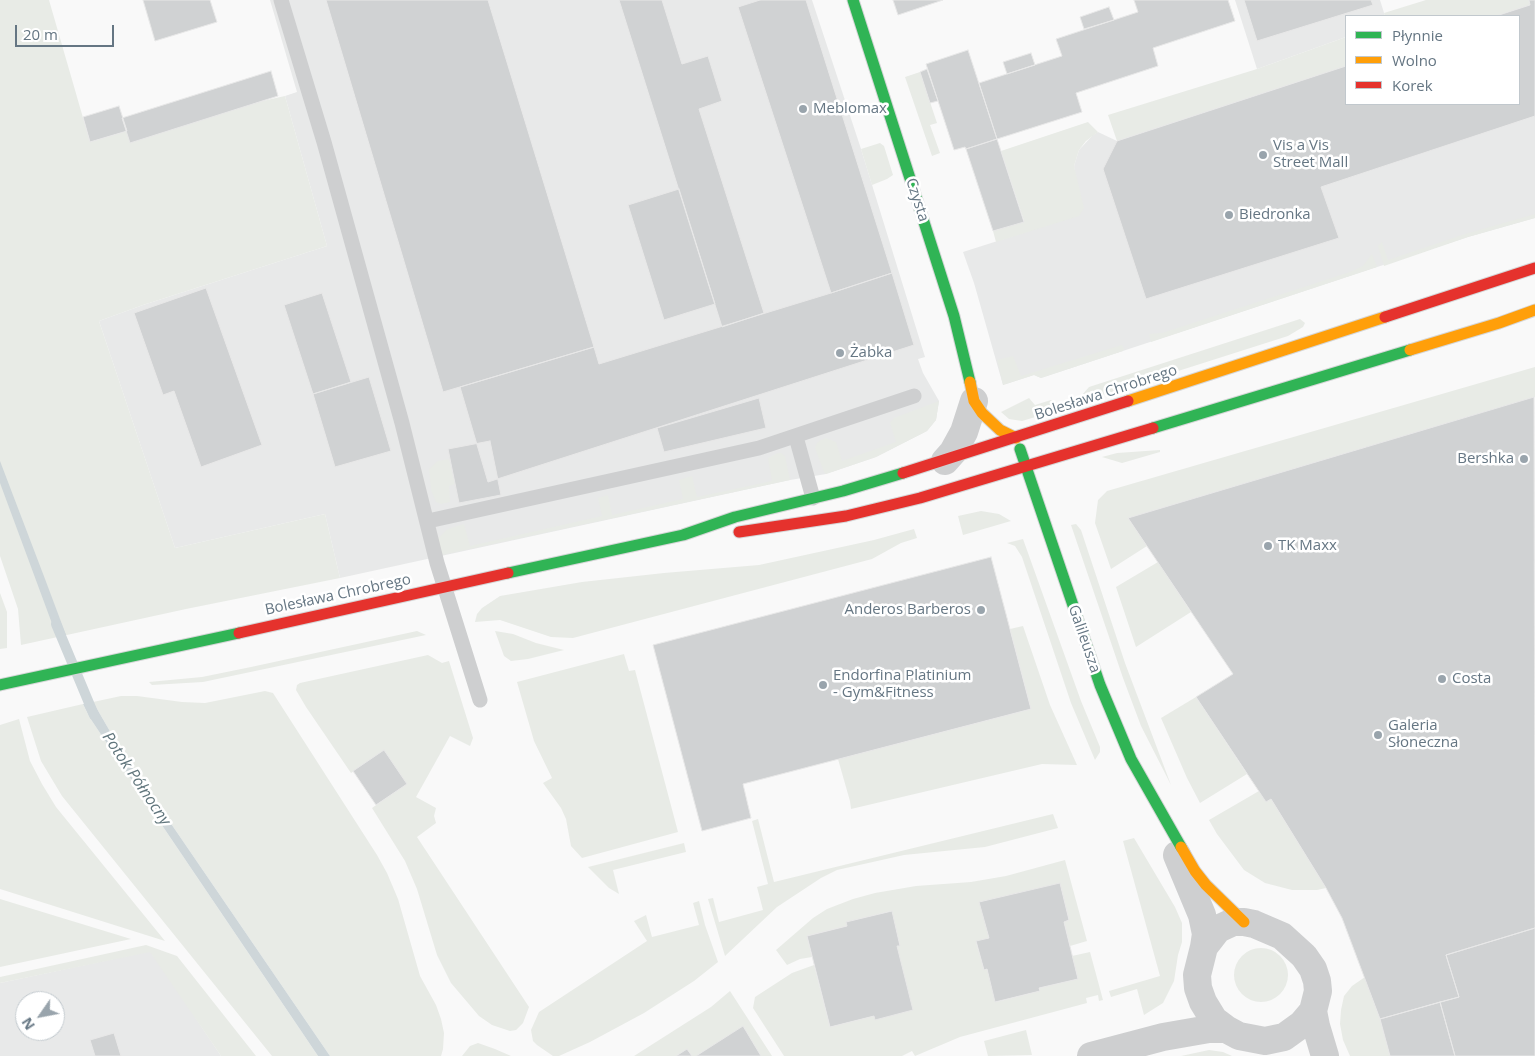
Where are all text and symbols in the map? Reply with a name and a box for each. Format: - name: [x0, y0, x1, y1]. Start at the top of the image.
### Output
- scale bar: [18, 15, 116, 47]
- legend: [1345, 15, 1520, 105]
- text: 20 m: [23, 24, 58, 44]
- text: Płynnie: [1392, 25, 1443, 45]
- text: Wolno: [1392, 50, 1437, 70]
- text: Korek: [1392, 75, 1433, 95]
- place label: Meblomax: [813, 100, 887, 118]
- marker: Meblomax: [797, 103, 809, 115]
- place label: Vis a Vis Street Mall: [1273, 137, 1348, 172]
- marker: Vis a Vis Street Mall: [1257, 149, 1269, 161]
- street label: Czysta: [902, 176, 932, 224]
- place label: Biedronka: [1239, 206, 1311, 224]
- marker: Biedronka: [1223, 209, 1235, 221]
- place label: Żabka: [850, 344, 892, 362]
- marker: Żabka: [834, 347, 846, 359]
- street label: Bolesława Chrobrego: [1032, 361, 1180, 425]
- place label: Bershka: [1457, 450, 1514, 468]
- marker: Bershka: [1518, 453, 1530, 465]
- place label: TK Maxx: [1278, 537, 1337, 555]
- marker: TK Maxx: [1262, 540, 1274, 552]
- street label: Bolesława Chrobrego: [263, 571, 413, 619]
- place label: Anderos Barberos: [844, 601, 971, 619]
- street label: Galileusza: [1064, 603, 1104, 675]
- marker: Anderos Barberos: [975, 604, 987, 616]
- place label: Endorfina Platinium - Gym&Fitness: [833, 667, 971, 702]
- place label: Costa: [1452, 670, 1491, 688]
- marker: Costa: [1436, 673, 1448, 685]
- marker: Endorfina Platinium - Gym&Fitness: [817, 679, 829, 691]
- place label: Galeria Słoneczna: [1388, 717, 1458, 752]
- water label: Potok Północny: [98, 729, 174, 829]
- marker: Galeria Słoneczna: [1372, 729, 1384, 741]
- north arrow: [15, 991, 65, 1041]
- text: N: [17, 1014, 39, 1034]

